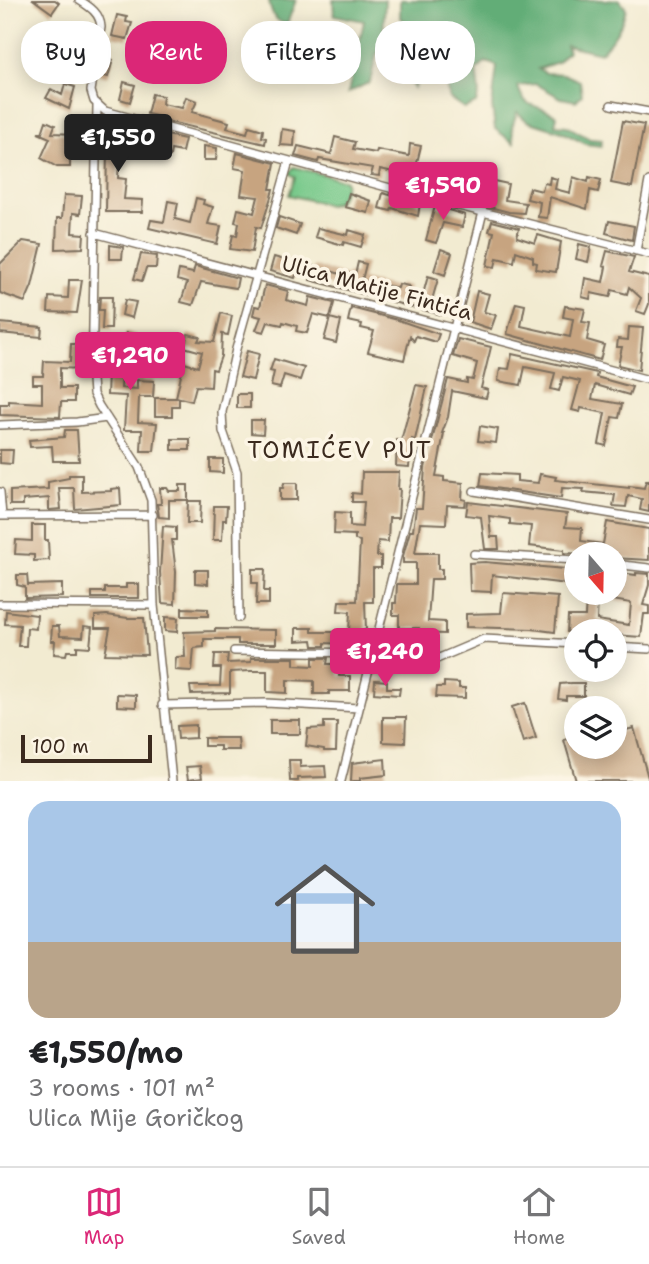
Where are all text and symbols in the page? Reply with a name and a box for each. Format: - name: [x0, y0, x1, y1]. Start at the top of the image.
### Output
- chip: Buy: [21, 21, 111, 84]
- chip: Rent: [125, 21, 227, 84]
- chip: Filters: [241, 21, 361, 84]
- chip: New: [375, 21, 475, 84]
- pin: €1,550: [61, 114, 175, 174]
- text: €1,550: [80, 122, 156, 152]
- pin: €1,590: [386, 162, 500, 222]
- text: €1,590: [405, 170, 481, 200]
- street label: Ulica Matije Fintića: [279, 249, 475, 327]
- pin: €1,290: [73, 332, 187, 392]
- text: €1,290: [91, 340, 169, 370]
- district label: TOMIĆEV PUT: [247, 434, 433, 466]
- north arrow: [564, 542, 626, 606]
- map controls: [564, 542, 627, 759]
- button: locate: [564, 619, 627, 682]
- pin: €1,240: [328, 628, 442, 688]
- text: €1,240: [346, 636, 424, 666]
- button: layers: [564, 696, 627, 759]
- scale bar: [21, 732, 152, 764]
- text: 100 m: [32, 734, 89, 759]
- icon: home: [262, 846, 388, 972]
- text: €1,550/mo: [28, 1032, 184, 1073]
- text: 3 rooms · 101 m²: [28, 1073, 215, 1103]
- text: Ulica Mije Goričkog: [28, 1103, 244, 1133]
- tab: Map: [84, 1183, 124, 1250]
- tab: Saved: [292, 1183, 346, 1250]
- tab: Home: [513, 1183, 565, 1250]

